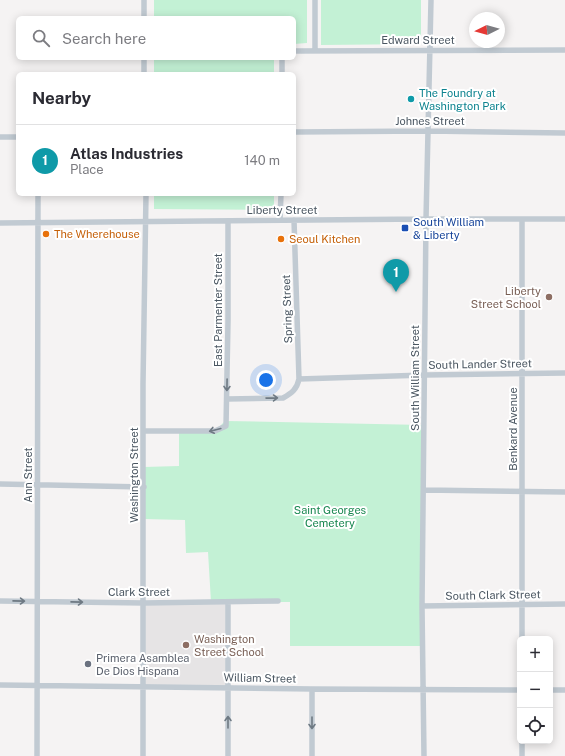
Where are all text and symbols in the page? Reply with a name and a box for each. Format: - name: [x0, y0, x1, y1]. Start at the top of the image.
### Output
- north arrow: [469, 12, 505, 48]
- search box: [16, 16, 296, 60]
- icon: search: [30, 27, 52, 49]
- text: Search here: [62, 30, 146, 47]
- street label: Edward Street: [381, 34, 455, 46]
- place label: The Foundry at Washington Park: [419, 87, 506, 112]
- text: Nearby: [32, 88, 91, 108]
- marker: The Foundry at Washington Park: [406, 94, 416, 104]
- street label: Johnes Street: [395, 115, 465, 127]
- text: Atlas Industries: [70, 145, 183, 162]
- text: 1: [42, 153, 48, 168]
- text: 140 m: [244, 153, 280, 168]
- text: Place: [70, 162, 104, 177]
- street label: Liberty Street: [246, 204, 318, 216]
- place label: South William & Liberty: [413, 216, 484, 241]
- marker: South William & Liberty: [400, 223, 410, 233]
- place label: The Wherehouse: [54, 228, 140, 240]
- marker: The Wherehouse: [41, 229, 51, 239]
- place label: Seoul Kitchen: [289, 233, 360, 245]
- marker: Seoul Kitchen: [276, 234, 286, 244]
- street label: East Parmenter Street: [212, 253, 224, 367]
- pin: 1: [383, 259, 409, 292]
- street label: Spring Street: [280, 274, 294, 344]
- place label: Liberty Street School: [471, 285, 541, 310]
- marker: Liberty Street School: [544, 292, 554, 302]
- street label: South William Street: [409, 325, 421, 431]
- street label: South Lander Street: [428, 357, 532, 371]
- your location: [256, 370, 276, 390]
- one-way arrow: [223, 378, 231, 391]
- street label: Benkard Avenue: [507, 387, 519, 471]
- one-way arrow: [265, 394, 278, 402]
- one-way arrow: [208, 426, 221, 434]
- street label: Washington Street: [128, 427, 140, 523]
- street label: Ann Street: [22, 447, 34, 503]
- park label: Saint Georges Cemetery: [294, 504, 367, 529]
- street label: Clark Street: [108, 586, 170, 598]
- street label: South Clark Street: [445, 588, 541, 602]
- one-way arrow: [12, 597, 25, 605]
- one-way arrow: [70, 598, 83, 606]
- place label: Washington Street School: [194, 633, 264, 658]
- map controls: [517, 636, 553, 744]
- button: +: [517, 636, 553, 672]
- marker: Washington Street School: [181, 640, 191, 650]
- place label: Primera Asamblea De Dios Hispana: [96, 652, 189, 677]
- marker: Primera Asamblea De Dios Hispana: [83, 659, 93, 669]
- street label: William Street: [223, 671, 297, 685]
- button: −: [517, 672, 553, 708]
- button: locate: [517, 708, 553, 744]
- one-way arrow: [224, 716, 232, 729]
- one-way arrow: [308, 716, 316, 729]

